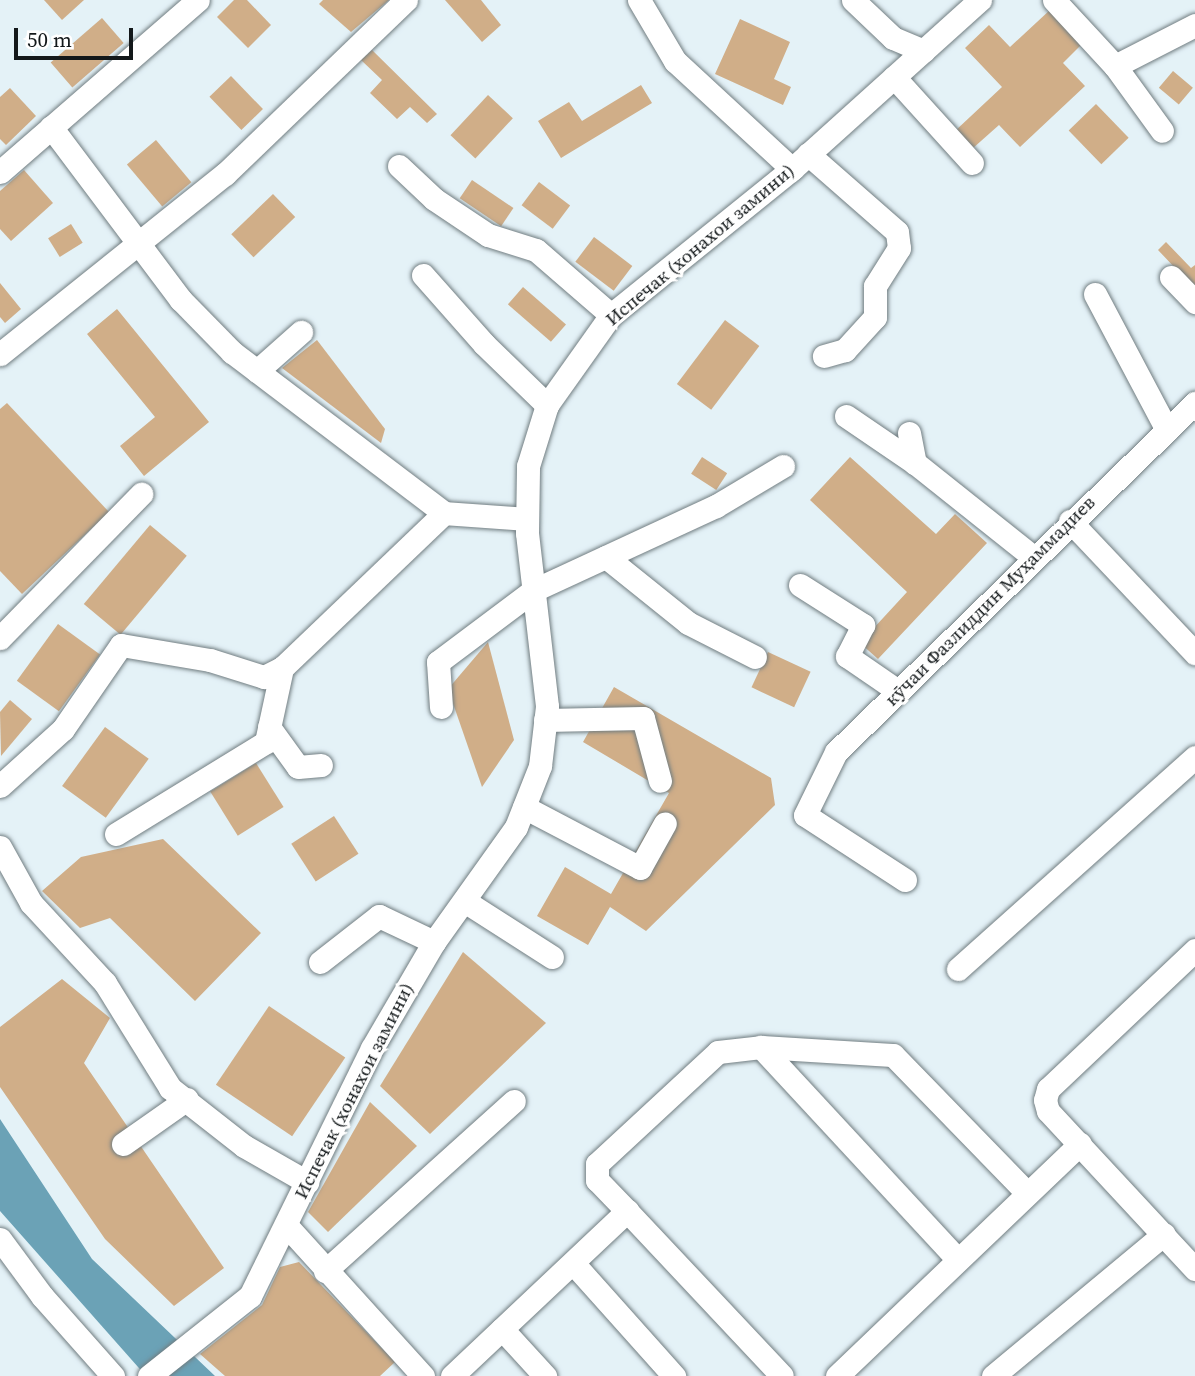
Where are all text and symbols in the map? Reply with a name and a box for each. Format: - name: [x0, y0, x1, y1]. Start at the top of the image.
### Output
- scale bar: [18, 14, 136, 58]
- text: 50 m: [27, 25, 72, 54]
- street label: Испечак (хонахои замини): [601, 159, 799, 331]
- street label: кӯчаи Фазлиддин Муҳаммадиев: [880, 491, 1100, 711]
- street label: Испечак (хонахои замини): [289, 979, 419, 1203]

